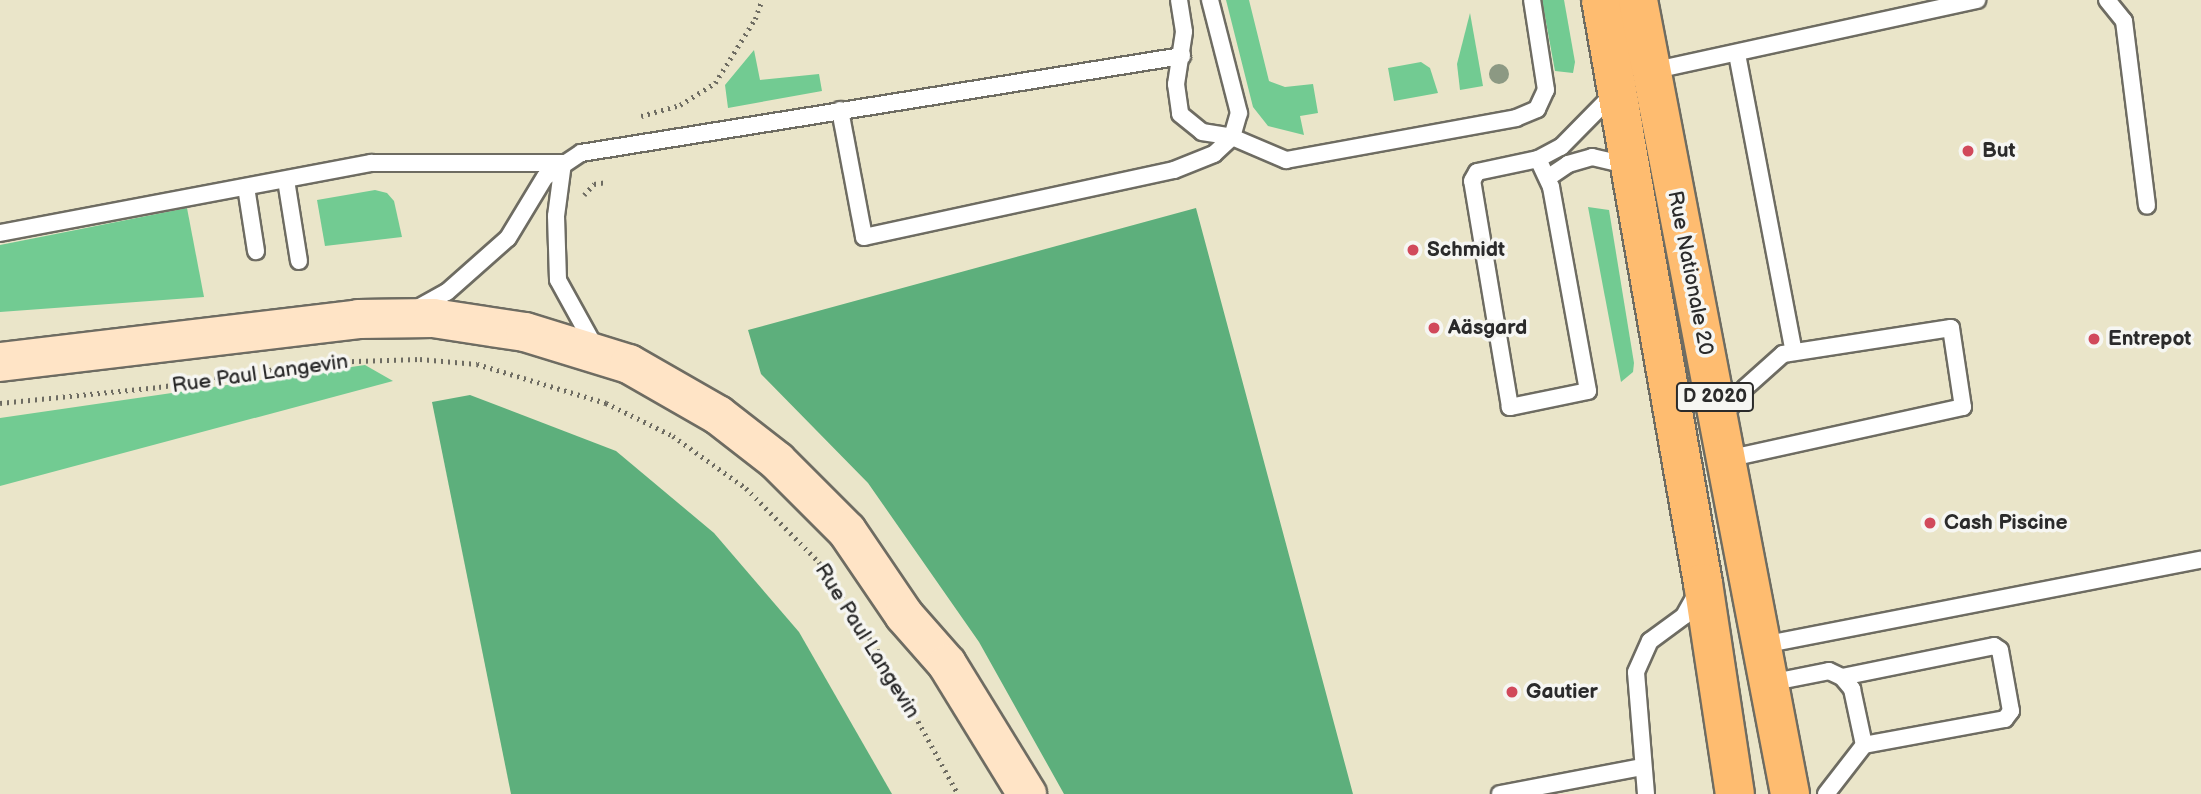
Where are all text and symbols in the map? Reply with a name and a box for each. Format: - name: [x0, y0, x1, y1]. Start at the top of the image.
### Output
- place label: But: [1982, 138, 2016, 164]
- marker: But: [1960, 143, 1976, 159]
- street label: Rue Nationale 20: [1662, 189, 1718, 357]
- place label: Schmidt: [1427, 237, 1505, 263]
- marker: Schmidt: [1405, 242, 1421, 258]
- place label: Aäsgard: [1448, 315, 1527, 341]
- marker: Aäsgard: [1426, 320, 1442, 336]
- place label: Entrepot: [2108, 326, 2191, 352]
- marker: Entrepot: [2086, 331, 2102, 347]
- street label: Rue Paul Langevin: [170, 349, 350, 399]
- road number: D 2020: [1675, 382, 1755, 412]
- place label: Cash Piscine: [1944, 510, 2067, 536]
- marker: Cash Piscine: [1922, 515, 1938, 531]
- street label: Rue Paul Langevin: [809, 559, 925, 723]
- place label: Gautier: [1526, 679, 1598, 705]
- marker: Gautier: [1504, 684, 1520, 700]

